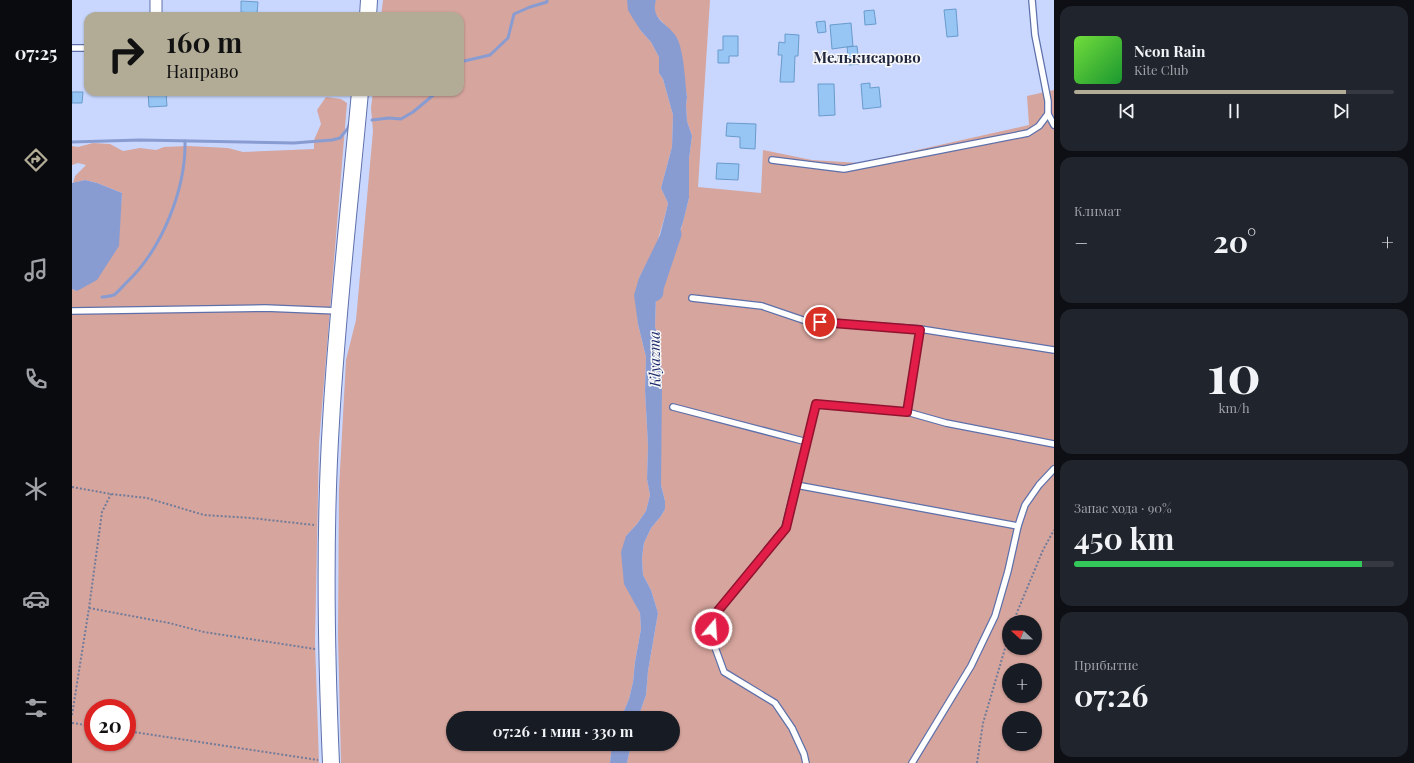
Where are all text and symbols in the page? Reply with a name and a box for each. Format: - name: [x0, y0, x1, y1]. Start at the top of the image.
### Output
- text: 160 m: [166, 23, 242, 60]
- icon: right: [100, 28, 152, 80]
- text: 07:25: [15, 41, 57, 65]
- text: Neon Rain: [1134, 41, 1205, 61]
- district label: Мелькисарово: [813, 47, 921, 67]
- text: Направо: [166, 59, 239, 83]
- text: Kite Club: [1134, 61, 1188, 78]
- icon: previous: [1116, 100, 1138, 122]
- icon: pause: [1223, 100, 1245, 122]
- icon: next: [1330, 100, 1352, 122]
- icon: directions: [22, 146, 50, 174]
- text: Климат: [1074, 202, 1121, 219]
- text: 20°: [1213, 221, 1256, 261]
- text: −: [1074, 227, 1088, 257]
- text: +: [1381, 227, 1394, 257]
- icon: music: [22, 256, 50, 284]
- pin: [803, 305, 837, 339]
- icon: arrive: [809, 311, 831, 333]
- water label: Klyazma: [644, 331, 665, 388]
- text: 10: [1207, 338, 1261, 407]
- icon: phone: [22, 365, 50, 393]
- text: km/h: [1218, 399, 1250, 416]
- icon: climate: [22, 475, 50, 503]
- text: Запас хода · 90%: [1074, 499, 1172, 516]
- text: 450 km: [1074, 518, 1174, 558]
- icon: car: [22, 585, 50, 613]
- position arrow: [691, 608, 733, 650]
- north arrow: [1002, 615, 1042, 655]
- map controls: [1002, 615, 1042, 751]
- text: Прибытие: [1074, 656, 1138, 673]
- button: +: [1002, 663, 1042, 703]
- text: 07:26: [1074, 675, 1148, 715]
- icon: filters: [22, 694, 50, 722]
- speed limit sign: 20: [84, 699, 136, 751]
- button: −: [1002, 711, 1042, 751]
- text: 07:26 · 1 мин · 330 m: [493, 721, 633, 741]

